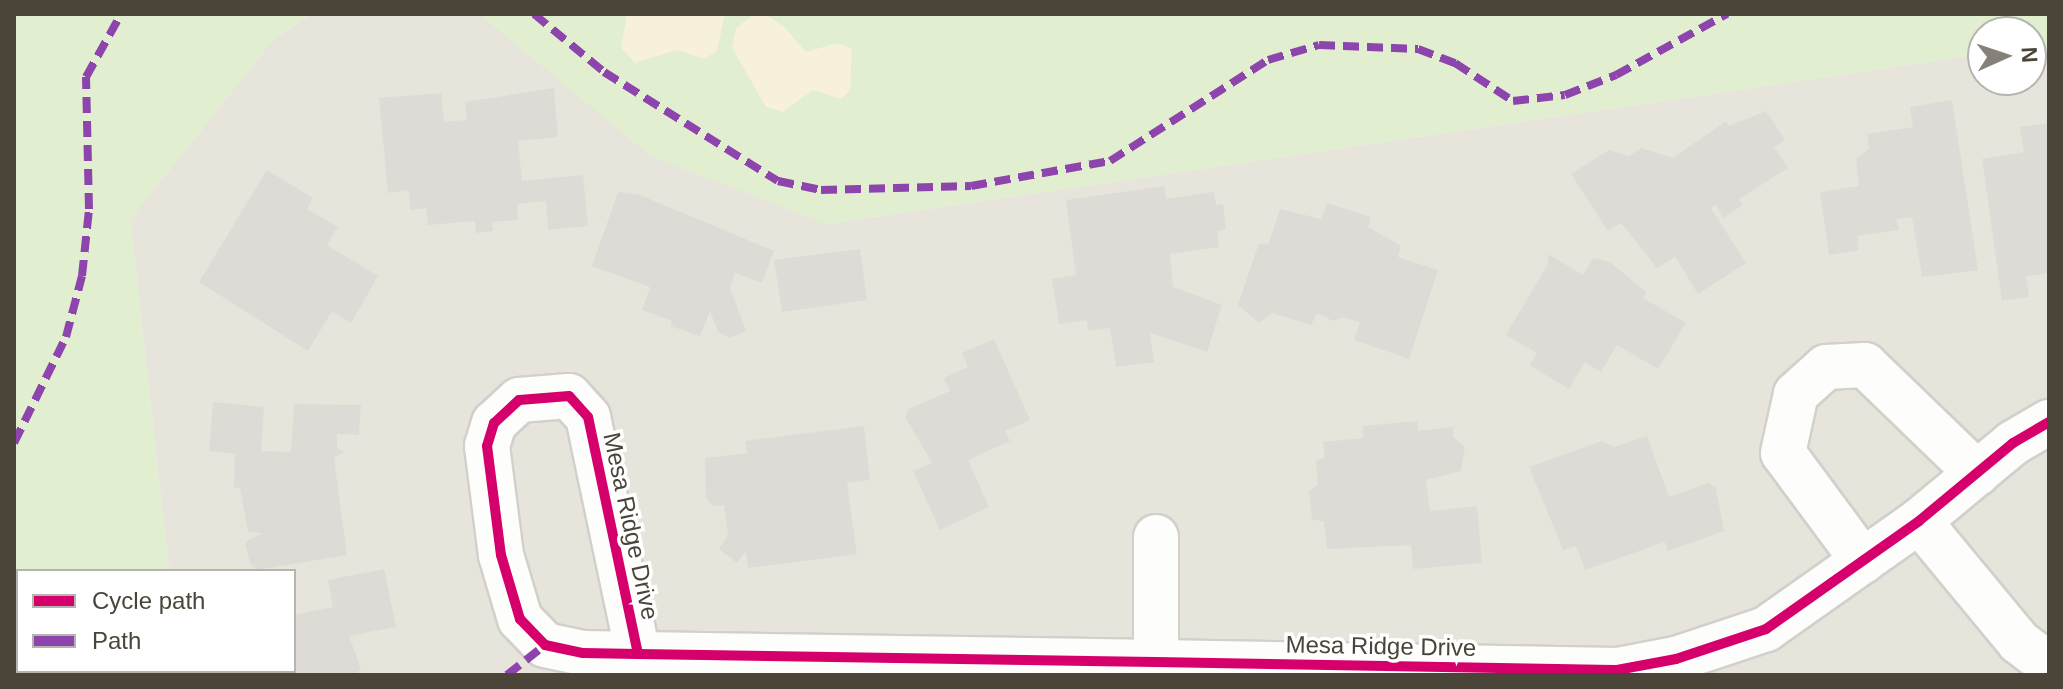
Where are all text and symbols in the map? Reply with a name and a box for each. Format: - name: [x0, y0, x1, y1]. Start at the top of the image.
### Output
- north arrow: [1967, 16, 2047, 96]
- text: N: [2017, 46, 2042, 63]
- street label: Mesa Ridge Drive: [597, 430, 665, 622]
- legend: [16, 569, 296, 673]
- text: Cycle path: [92, 587, 205, 614]
- text: Path: [92, 627, 141, 654]
- street label: Mesa Ridge Drive: [1285, 630, 1477, 662]

